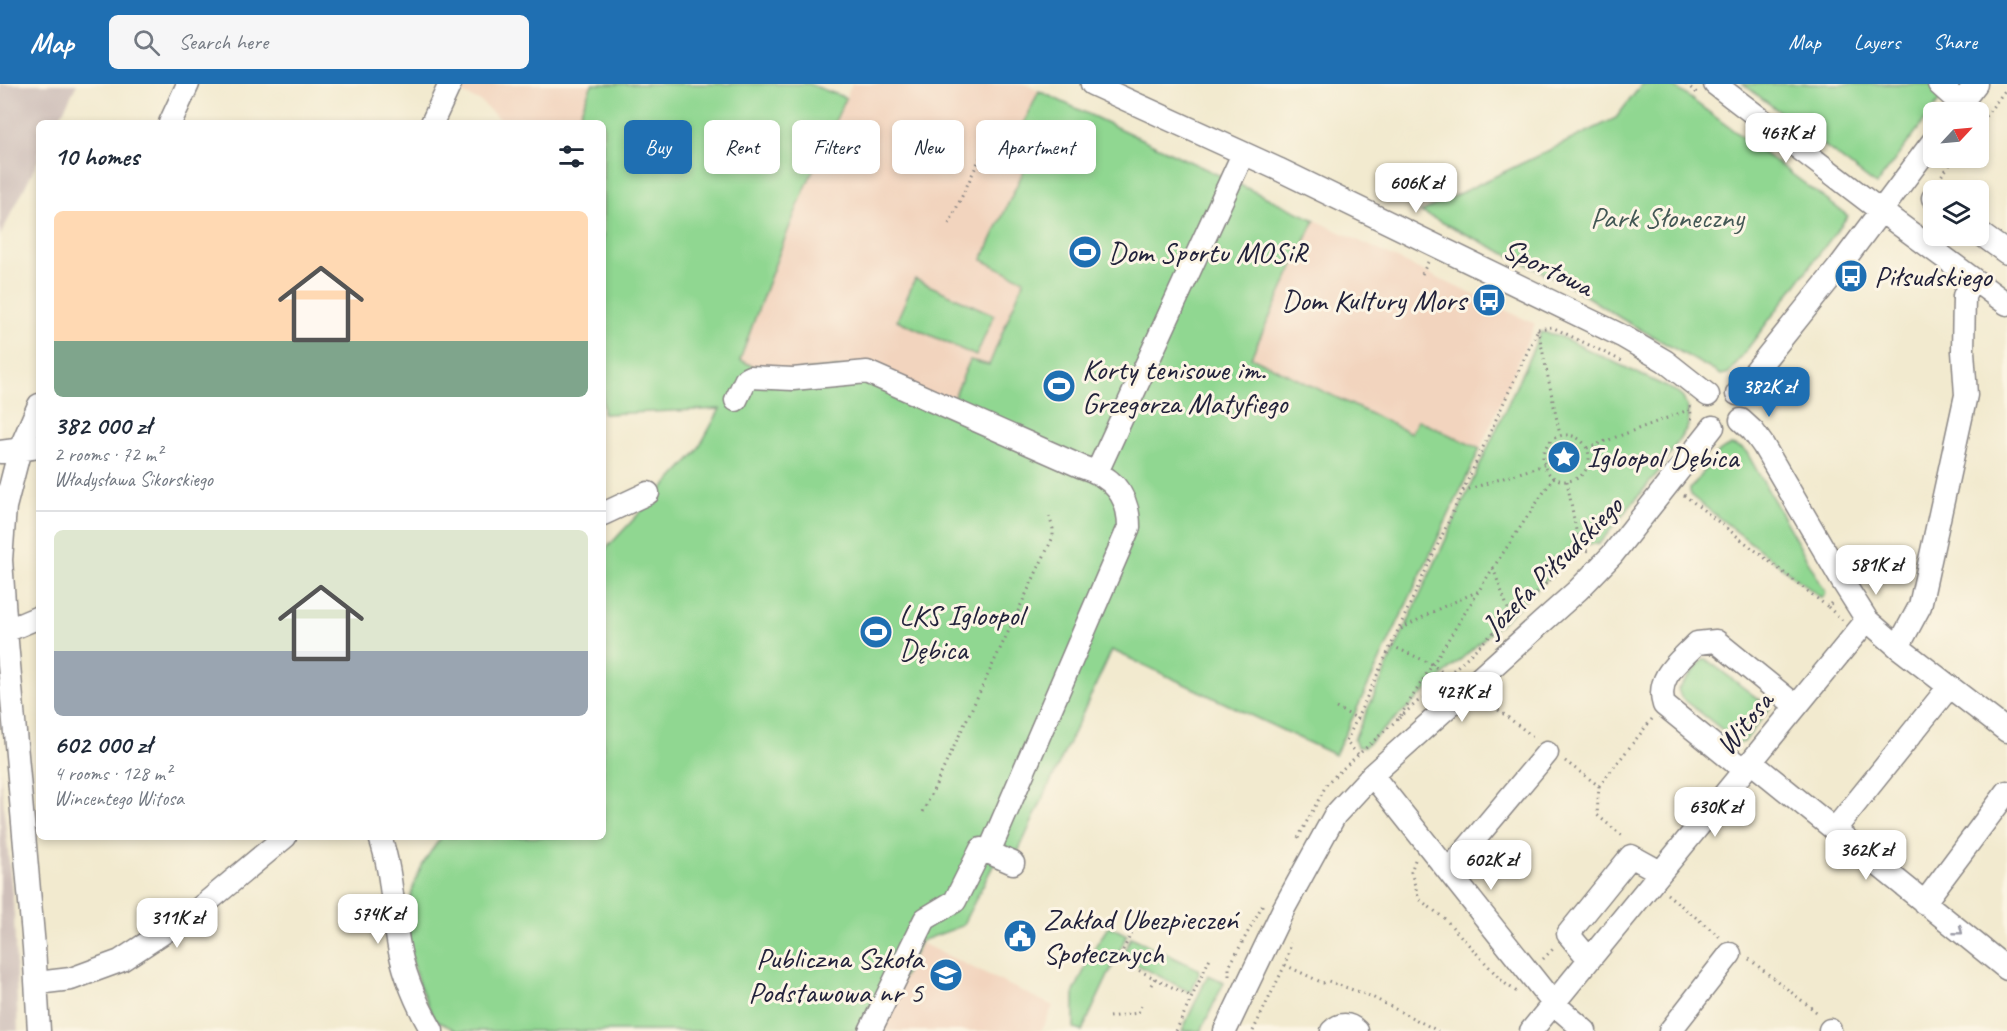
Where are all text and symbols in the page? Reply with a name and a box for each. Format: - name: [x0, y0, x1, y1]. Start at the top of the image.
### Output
- search box: [109, 15, 529, 69]
- text: Map: [30, 25, 73, 60]
- icon: search: [130, 26, 163, 59]
- text: Search here: [178, 28, 268, 56]
- text: Map: [1788, 29, 1821, 55]
- text: Layers: [1854, 29, 1900, 55]
- text: Share: [1933, 29, 1977, 55]
- north arrow: [1923, 102, 1989, 168]
- map controls: [1923, 102, 1989, 246]
- pin: 467K zł: [1731, 113, 1841, 164]
- chip: Buy: [624, 120, 692, 174]
- chip: Rent: [704, 120, 780, 174]
- chip: Filters: [792, 120, 880, 174]
- chip: New: [892, 120, 964, 174]
- chip: Apartment: [976, 120, 1096, 174]
- text: 467K zł: [1759, 120, 1813, 145]
- text: 10 homes: [54, 140, 139, 173]
- icon: filters: [555, 140, 588, 173]
- pin: 606K zł: [1361, 163, 1471, 214]
- text: 606K zł: [1389, 170, 1443, 195]
- button: layers: [1923, 180, 1989, 246]
- park label: Park Słoneczny: [1590, 198, 1746, 236]
- street label: Sportowa: [1497, 229, 1602, 306]
- place label: Dom Sportu MOSiR: [1108, 233, 1309, 271]
- sports icon: Dom Sportu MOSiR: [1067, 234, 1103, 270]
- icon: home: [267, 250, 375, 358]
- place label: Piłsudskiego: [1874, 257, 1993, 295]
- bus stop icon: Piłsudskiego: [1833, 258, 1869, 294]
- place label: Dom Kultury Mors: [1281, 281, 1469, 319]
- bus stop icon: Dom Kultury Mors: [1471, 282, 1507, 318]
- place label: Korty tenisowe im. Grzegorza Matyfiego: [1082, 350, 1289, 422]
- pin: 382K zł: [1714, 367, 1824, 418]
- sports icon: Korty tenisowe im. Grzegorza Matyfiego: [1041, 368, 1077, 404]
- text: 382K zł: [1743, 374, 1795, 399]
- text: 382 000 zł: [54, 409, 151, 442]
- place label: Igloopol Dębica: [1587, 438, 1740, 476]
- place icon: Igloopol Dębica: [1546, 439, 1582, 475]
- text: 2 rooms · 72 m²: [54, 442, 162, 467]
- text: Władysława Sikorskiego: [54, 467, 213, 492]
- street label: Józefa Piłsudskiego: [1472, 486, 1632, 646]
- pin: 581K zł: [1821, 545, 1931, 596]
- text: 581K zł: [1850, 552, 1902, 577]
- icon: home: [267, 569, 375, 677]
- place label: LKS Igloopol Dębica: [899, 596, 1028, 668]
- sports icon: LKS Igloopol Dębica: [858, 614, 894, 650]
- pin: 427K zł: [1407, 672, 1517, 723]
- text: 427K zł: [1436, 679, 1488, 704]
- street label: Witosa: [1707, 681, 1783, 763]
- text: 602 000 zł: [54, 728, 151, 761]
- text: 4 rooms · 128 m²: [54, 761, 171, 786]
- text: Wincentego Witosa: [54, 786, 184, 811]
- pin: 630K zł: [1660, 787, 1770, 838]
- text: 630K zł: [1688, 794, 1742, 819]
- pin: 362K zł: [1811, 830, 1921, 881]
- text: 362K zł: [1839, 837, 1893, 862]
- pin: 602K zł: [1436, 840, 1546, 891]
- text: 602K zł: [1464, 847, 1518, 872]
- pin: 574K zł: [323, 894, 433, 945]
- pin: 311K zł: [122, 898, 232, 949]
- place label: Zakład Ubezpieczeń Społecznych: [1043, 900, 1240, 972]
- text: 574K zł: [352, 901, 404, 926]
- text: 311K zł: [151, 905, 203, 930]
- public building icon: Zakład Ubezpieczeń Społecznych: [1002, 918, 1038, 954]
- one-way arrow: [1953, 923, 1964, 934]
- place label: Publiczna Szkoła Podstawowa nr 5: [748, 939, 925, 1011]
- school or university icon: Publiczna Szkoła Podstawowa nr 5: [928, 957, 964, 993]

